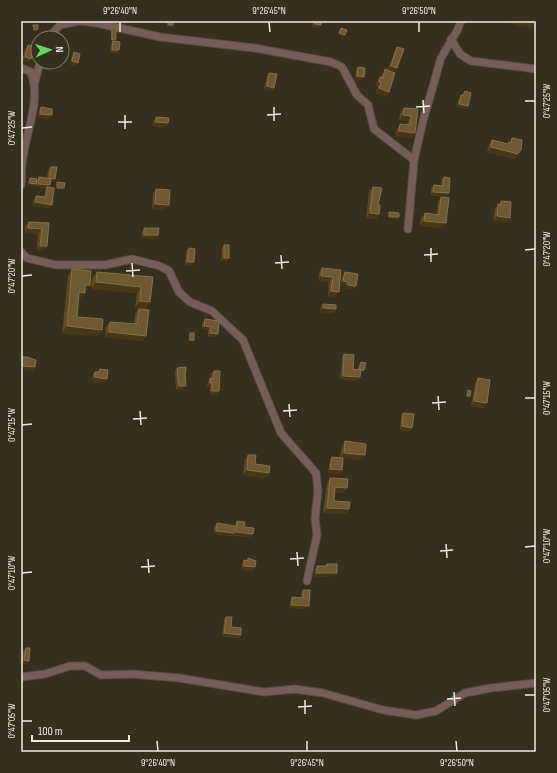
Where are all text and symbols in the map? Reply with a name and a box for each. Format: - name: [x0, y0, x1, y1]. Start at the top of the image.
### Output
- text: 9°26'40"N: [103, 5, 137, 17]
- text: 9°26'45"N: [252, 5, 286, 17]
- text: 9°26'50"N: [402, 5, 436, 17]
- north arrow: [30, 30, 70, 70]
- text: N: [53, 46, 66, 53]
- text: 0°47'25"W: [541, 83, 553, 118]
- text: 0°47'25"W: [6, 110, 18, 145]
- text: 0°47'20"W: [541, 231, 553, 267]
- text: 0°47'20"W: [6, 258, 18, 294]
- text: 0°47'15"W: [541, 380, 553, 415]
- text: 0°47'15"W: [6, 407, 18, 442]
- text: 0°47'10"W: [541, 528, 553, 563]
- text: 0°47'10"W: [6, 555, 18, 590]
- text: 0°47'05"W: [541, 677, 553, 713]
- text: 0°47'05"W: [6, 703, 18, 739]
- scale bar: [32, 717, 129, 743]
- text: 100 m: [38, 724, 63, 739]
- text: 9°26'40"N: [141, 757, 175, 769]
- text: 9°26'45"N: [290, 757, 324, 769]
- text: 9°26'50"N: [440, 757, 474, 769]

